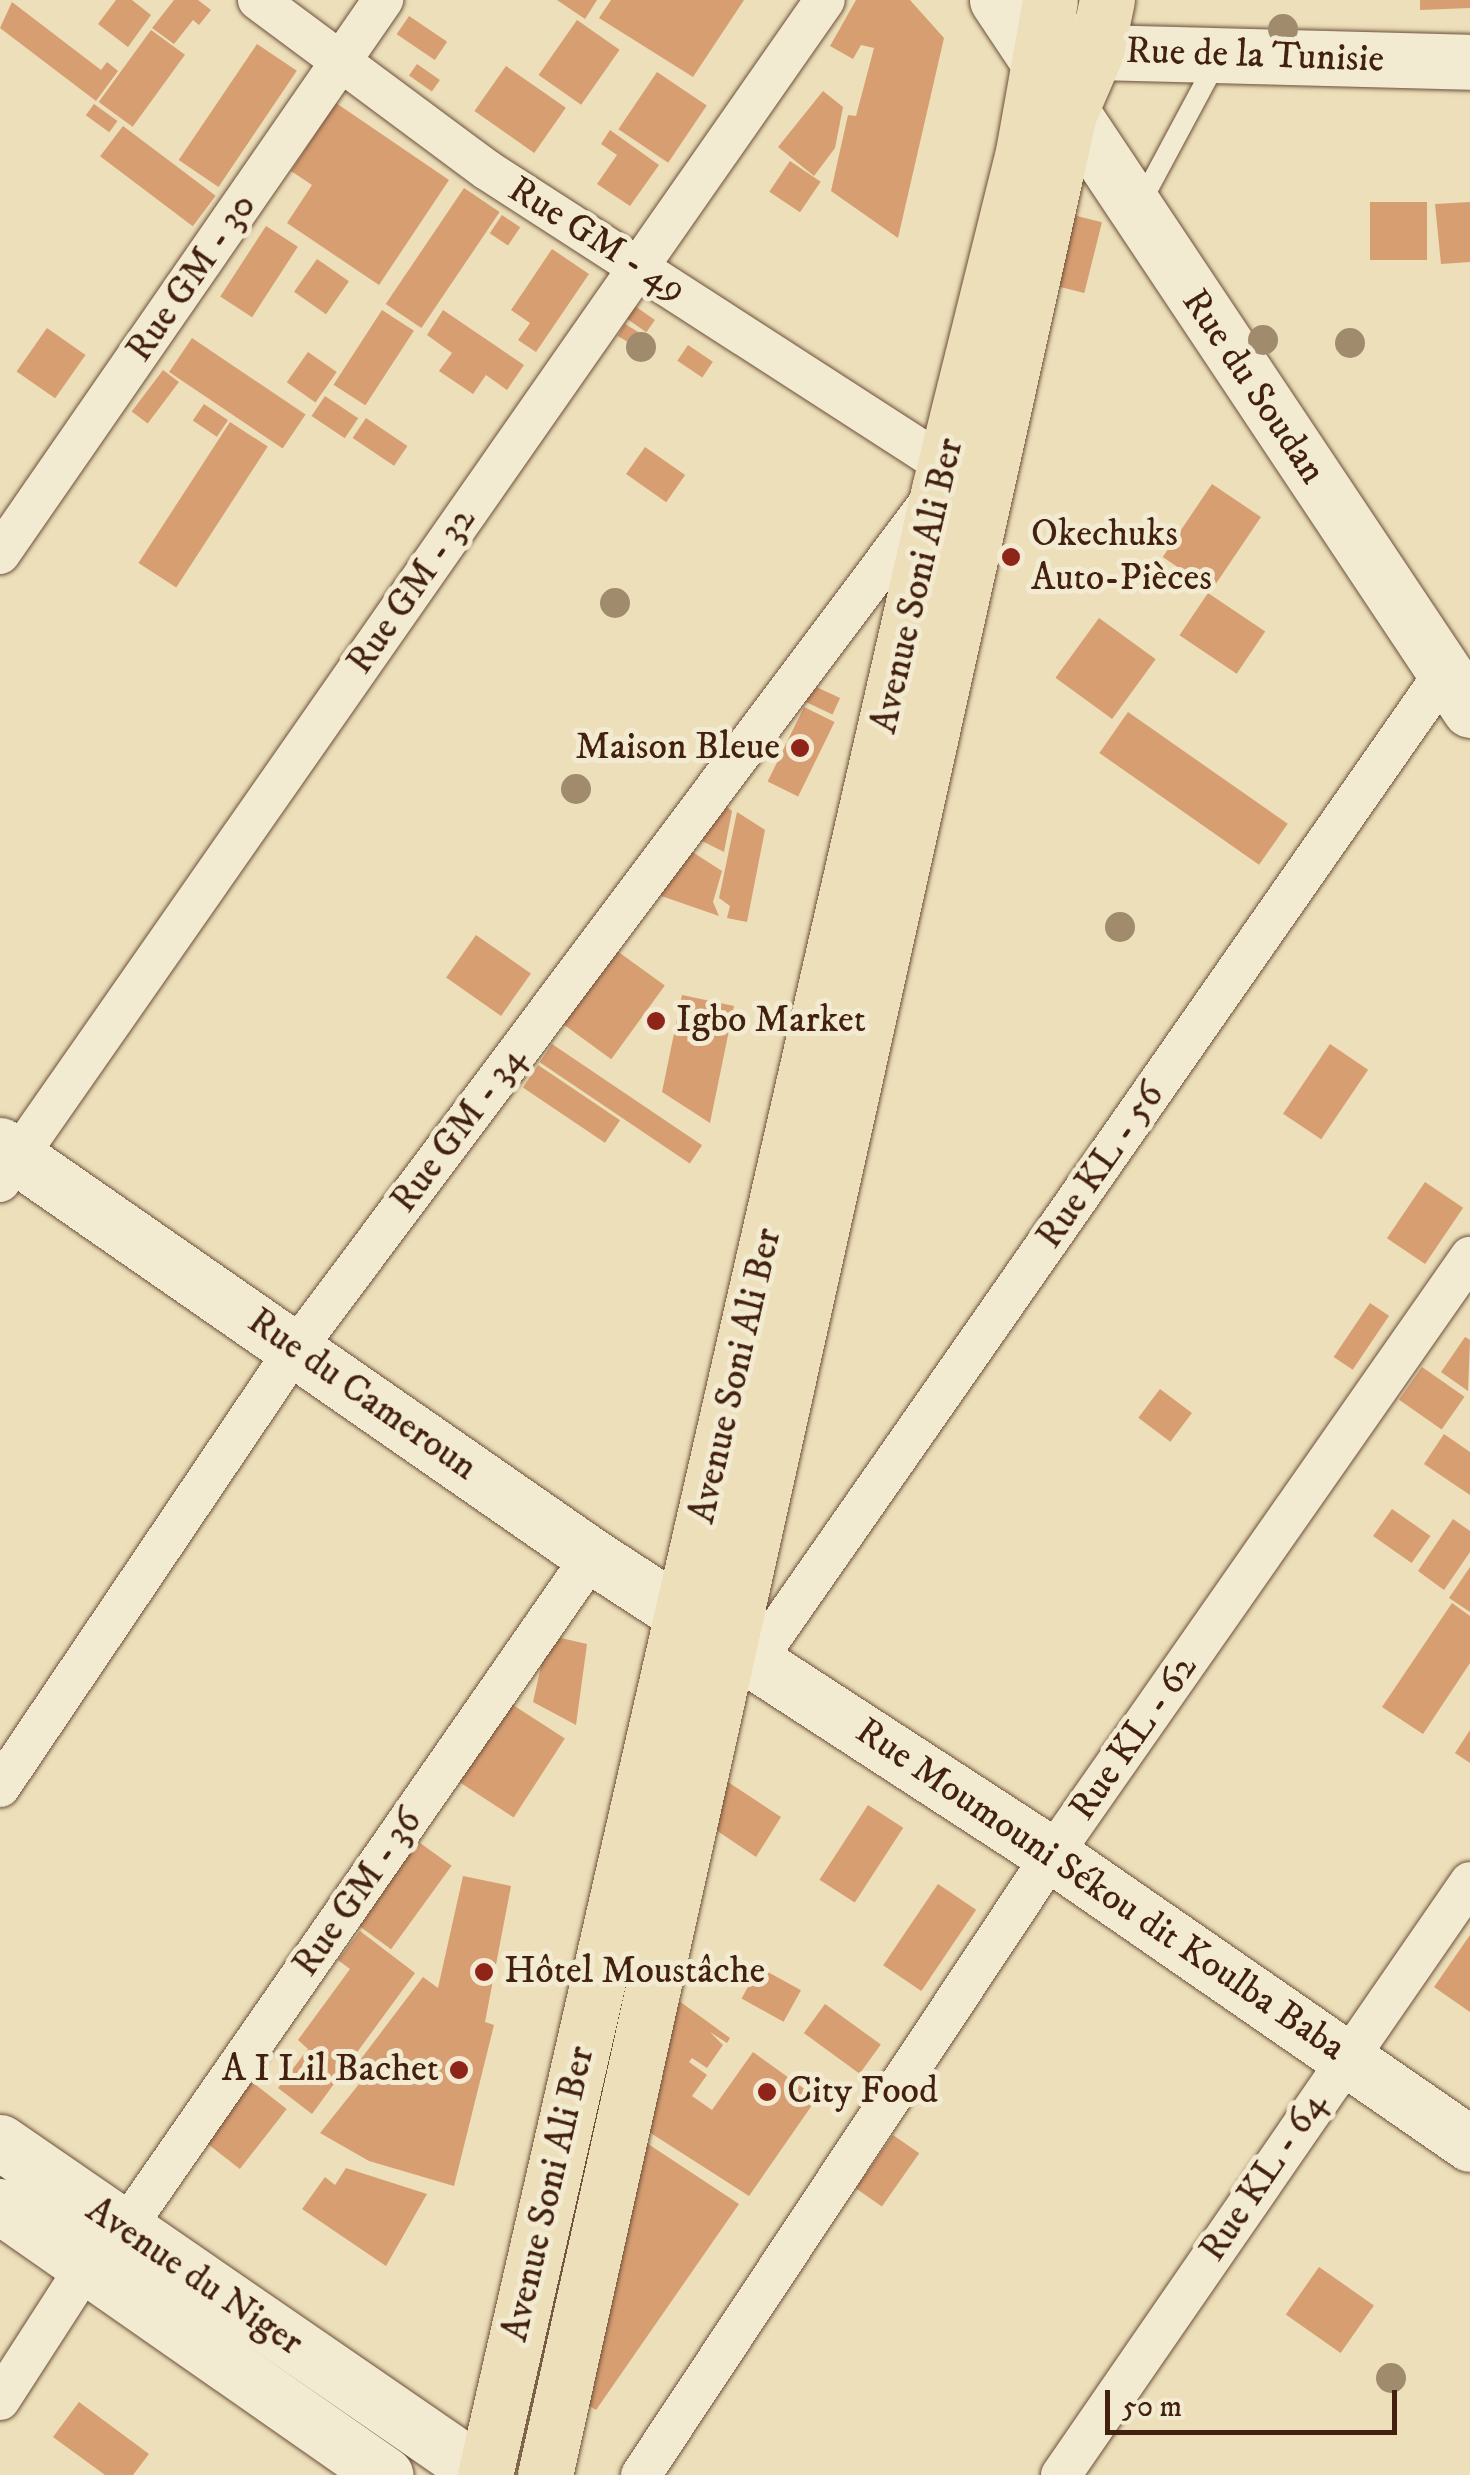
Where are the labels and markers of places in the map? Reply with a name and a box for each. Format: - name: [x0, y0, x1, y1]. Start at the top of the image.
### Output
- place label: Okechuks Auto-Pièces: [1031, 512, 1212, 602]
- marker: Okechuks Auto-Pièces: [1000, 546, 1022, 568]
- place label: Maison Bleue: [575, 725, 780, 771]
- marker: Maison Bleue: [789, 737, 811, 759]
- place label: Igbo Market: [676, 998, 866, 1044]
- marker: Igbo Market: [645, 1010, 667, 1032]
- place label: Hôtel Moustâche: [504, 1949, 765, 1995]
- marker: Hôtel Moustâche: [473, 1961, 495, 1983]
- place label: A I Lil Bachet: [222, 2047, 439, 2093]
- marker: A I Lil Bachet: [448, 2059, 470, 2081]
- place label: City Food: [787, 2069, 938, 2115]
- marker: City Food: [756, 2081, 778, 2103]

